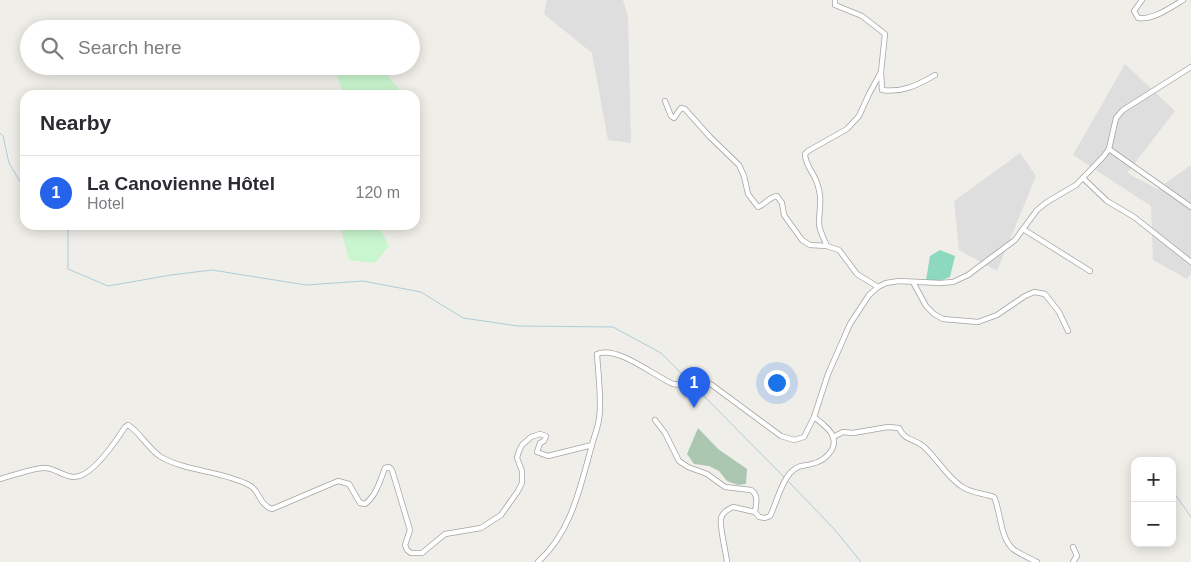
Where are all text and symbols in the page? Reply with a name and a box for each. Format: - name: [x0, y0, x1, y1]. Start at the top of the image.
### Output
- search box: [20, 20, 420, 75]
- icon: search: [38, 34, 66, 62]
- text: Search here: [78, 37, 182, 58]
- text: Nearby: [40, 111, 111, 134]
- text: La Canovienne Hôtel: [87, 173, 275, 194]
- text: 1: [52, 184, 60, 201]
- text: 120 m: [356, 184, 400, 201]
- text: Hotel: [87, 195, 124, 212]
- pin: 1: [678, 367, 710, 408]
- your location: [764, 370, 790, 396]
- map controls: [1131, 457, 1176, 547]
- button: +: [1131, 457, 1176, 502]
- button: −: [1131, 502, 1176, 547]

